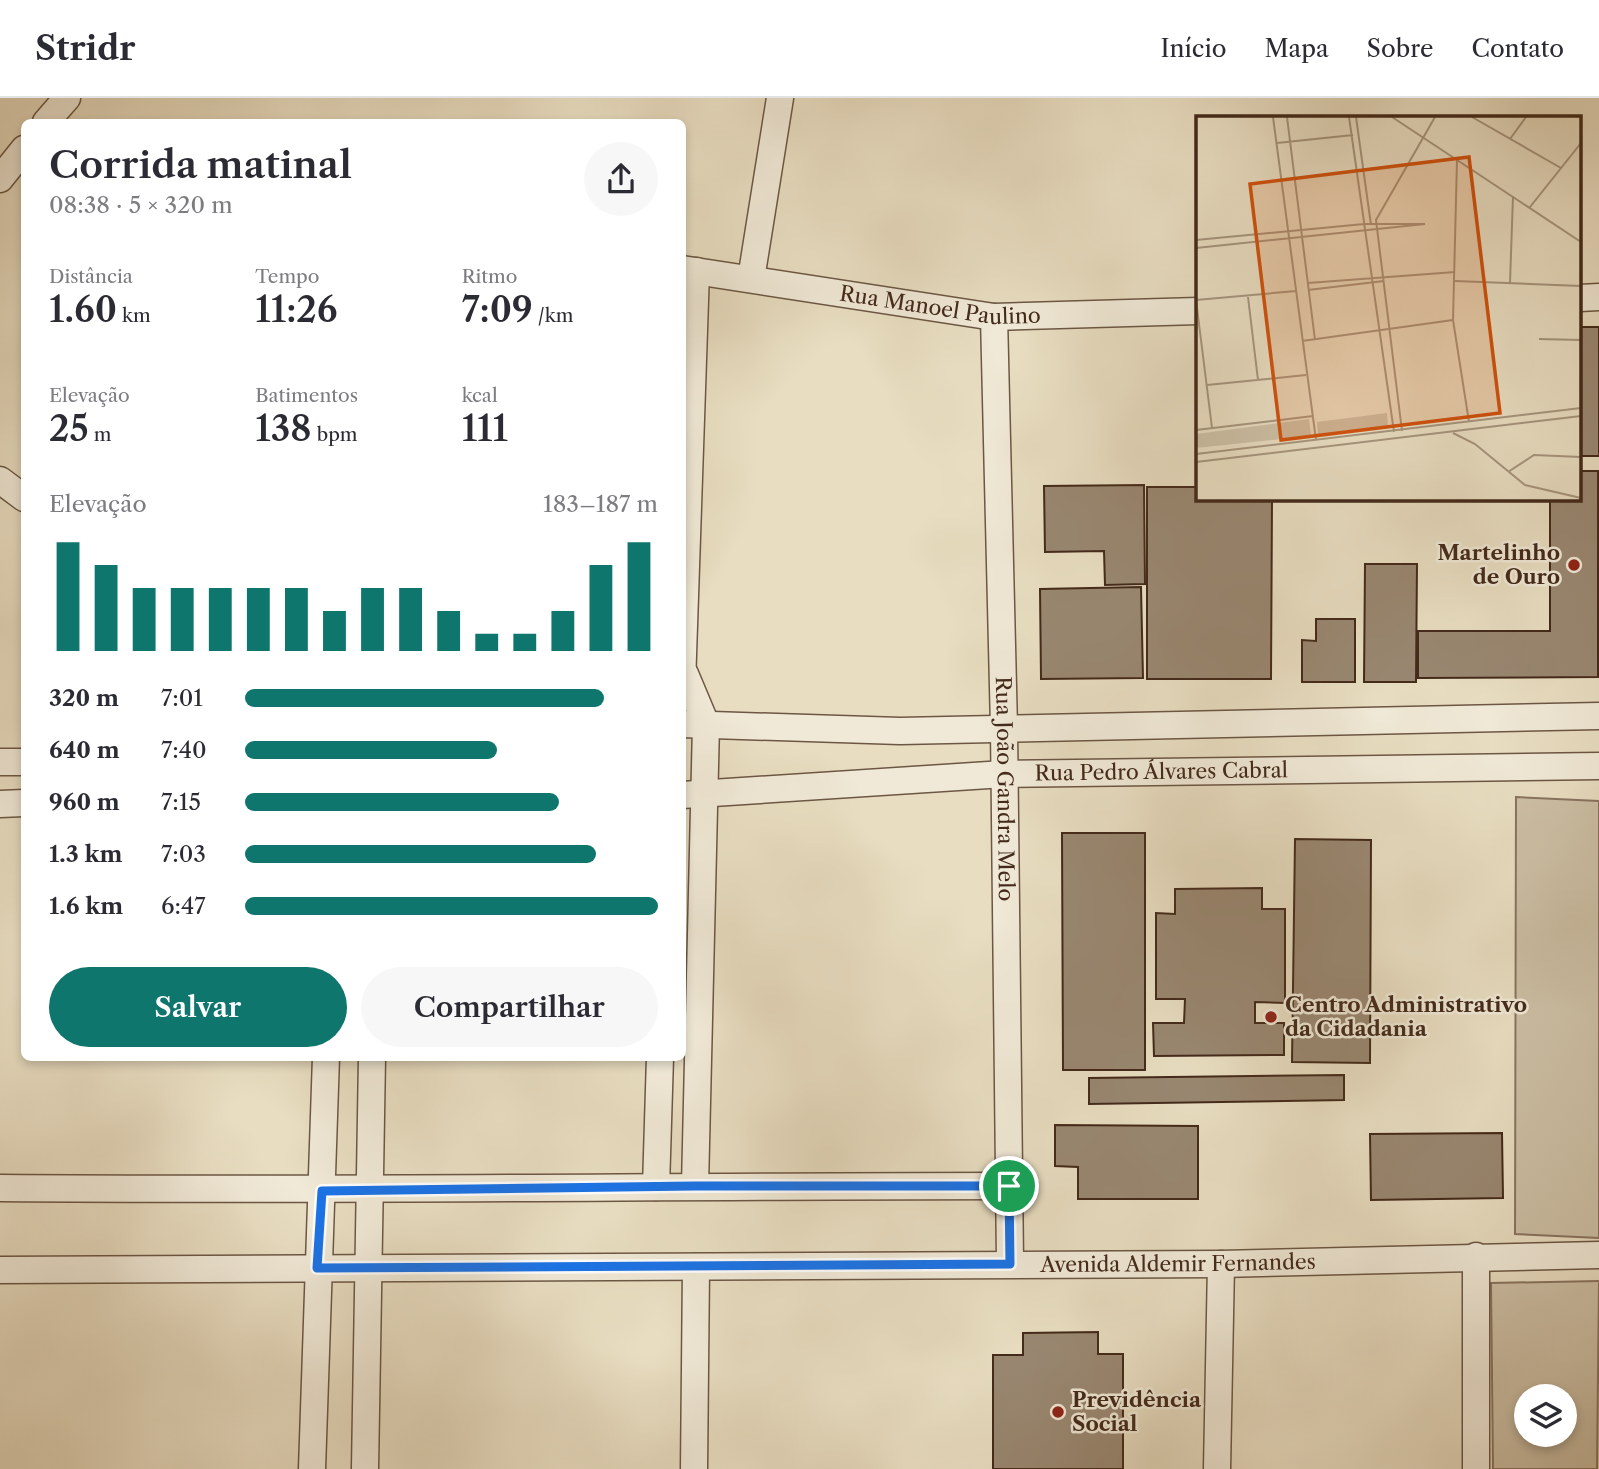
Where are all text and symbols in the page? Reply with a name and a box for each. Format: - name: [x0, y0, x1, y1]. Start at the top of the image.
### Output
- text: Stridr: [35, 28, 135, 69]
- text: Início: [1160, 34, 1226, 63]
- text: Mapa: [1264, 34, 1329, 63]
- text: Sobre: [1367, 34, 1433, 63]
- text: Contato: [1471, 34, 1564, 63]
- inset map: [1196, 116, 1582, 500]
- text: Corrida matinal: [49, 141, 352, 188]
- button: share: [584, 142, 658, 216]
- text: 08:38 · 5 × 320 m: [49, 191, 233, 219]
- text: Distância: [49, 265, 133, 288]
- text: Tempo: [255, 265, 319, 288]
- text: Ritmo: [462, 265, 517, 288]
- street label: Rua Manoel Paulino: [838, 280, 1041, 329]
- text: 1.60: [49, 288, 117, 331]
- text: 11:26: [255, 288, 338, 331]
- text: 7:09: [462, 288, 533, 331]
- text: km: [117, 304, 151, 327]
- text: /km: [533, 304, 573, 327]
- text: Elevação: [49, 384, 130, 407]
- text: Batimentos: [255, 384, 358, 407]
- text: kcal: [462, 384, 498, 407]
- text: 25: [49, 407, 89, 450]
- text: 138: [255, 407, 312, 450]
- text: 111: [462, 407, 508, 450]
- text: m: [89, 423, 111, 446]
- text: bpm: [312, 423, 358, 446]
- text: Elevação: [49, 490, 147, 518]
- text: 183–187 m: [543, 490, 658, 518]
- place label: Martelinho de Ouro: [1437, 540, 1560, 589]
- marker: Martelinho de Ouro: [1566, 557, 1582, 573]
- street label: Rua João Gandra Melo: [991, 676, 1019, 902]
- text: 320 m: [49, 684, 119, 712]
- text: 7:01: [161, 684, 203, 712]
- text: 640 m: [49, 736, 120, 764]
- text: 7:40: [161, 736, 207, 764]
- street label: Rua Pedro Álvares Cabral: [1034, 757, 1288, 786]
- text: 960 m: [49, 788, 120, 816]
- text: 7:15: [161, 788, 201, 816]
- text: 1.3 km: [49, 840, 123, 868]
- text: 7:03: [161, 840, 206, 868]
- text: 1.6 km: [49, 892, 123, 920]
- text: 6:47: [161, 892, 206, 920]
- button: Salvar: [49, 967, 347, 1047]
- button: Compartilhar: [361, 967, 658, 1047]
- place label: Centro Administrativo da Cidadania: [1285, 992, 1527, 1041]
- marker: Centro Administrativo da Cidadania: [1263, 1009, 1279, 1025]
- pin: [979, 1156, 1039, 1216]
- icon: arrive: [990, 1167, 1028, 1205]
- street label: Avenida Aldemir Fernandes: [1039, 1249, 1316, 1277]
- map controls: [1514, 1384, 1577, 1447]
- button: layers: [1514, 1384, 1577, 1447]
- place label: Previdência Social: [1072, 1387, 1202, 1436]
- marker: Previdência Social: [1050, 1404, 1066, 1420]

